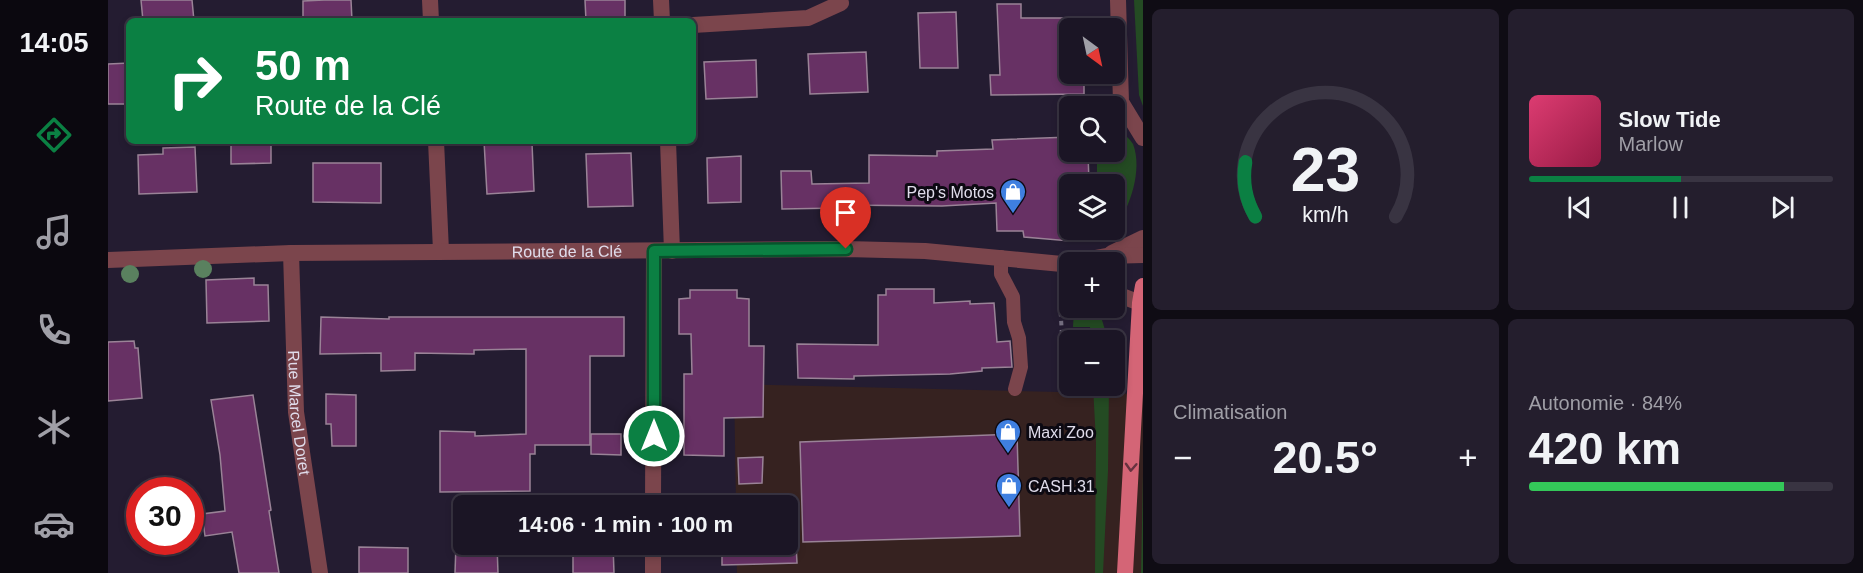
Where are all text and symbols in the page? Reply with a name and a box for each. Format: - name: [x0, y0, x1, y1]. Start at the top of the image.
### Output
- north arrow: [1059, 18, 1125, 84]
- map controls: [1059, 18, 1125, 396]
- text: 14:05: [19, 28, 89, 58]
- icon: right: [156, 42, 234, 120]
- text: 50 m: [255, 42, 351, 89]
- text: Route de la Clé: [255, 91, 441, 121]
- button: search: [1059, 96, 1125, 162]
- text: Slow Tide: [1619, 107, 1721, 132]
- icon: directions: [33, 114, 75, 156]
- text: Marlow: [1619, 133, 1683, 155]
- text: 23: [1291, 135, 1360, 204]
- button: layers: [1059, 174, 1125, 240]
- shop icon: Pep's Motos: [998, 177, 1028, 215]
- place label: Pep's Motos: [906, 184, 994, 201]
- pin: [820, 187, 871, 249]
- icon: previous: [1563, 191, 1596, 224]
- icon: pause: [1664, 191, 1697, 224]
- icon: next: [1766, 191, 1799, 224]
- icon: arrive: [829, 196, 862, 229]
- text: km/h: [1302, 203, 1348, 227]
- icon: music: [33, 211, 75, 253]
- street label: Route de la Clé: [512, 242, 622, 260]
- button: +: [1059, 252, 1125, 318]
- icon: phone: [33, 309, 75, 351]
- button: −: [1059, 330, 1125, 396]
- street label: Rue Marcel Doret: [286, 350, 314, 477]
- text: Autonomie · 84%: [1529, 392, 1682, 414]
- text: Climatisation: [1173, 401, 1287, 423]
- position arrow: [622, 404, 686, 468]
- icon: climate: [33, 406, 75, 448]
- shop icon: Maxi Zoo: [993, 417, 1023, 455]
- text: 420 km: [1529, 423, 1681, 474]
- place label: Maxi Zoo: [1028, 424, 1094, 441]
- text: 20.5°: [1272, 432, 1378, 483]
- text: −: [1173, 439, 1192, 476]
- text: +: [1458, 439, 1478, 476]
- one-way arrow: [1125, 462, 1138, 471]
- shop icon: CASH.31: [994, 471, 1024, 509]
- speed limit sign: 30: [126, 477, 204, 555]
- place label: CASH.31: [1028, 478, 1095, 495]
- icon: car: [33, 503, 75, 545]
- text: 14:06 · 1 min · 100 m: [518, 512, 733, 537]

